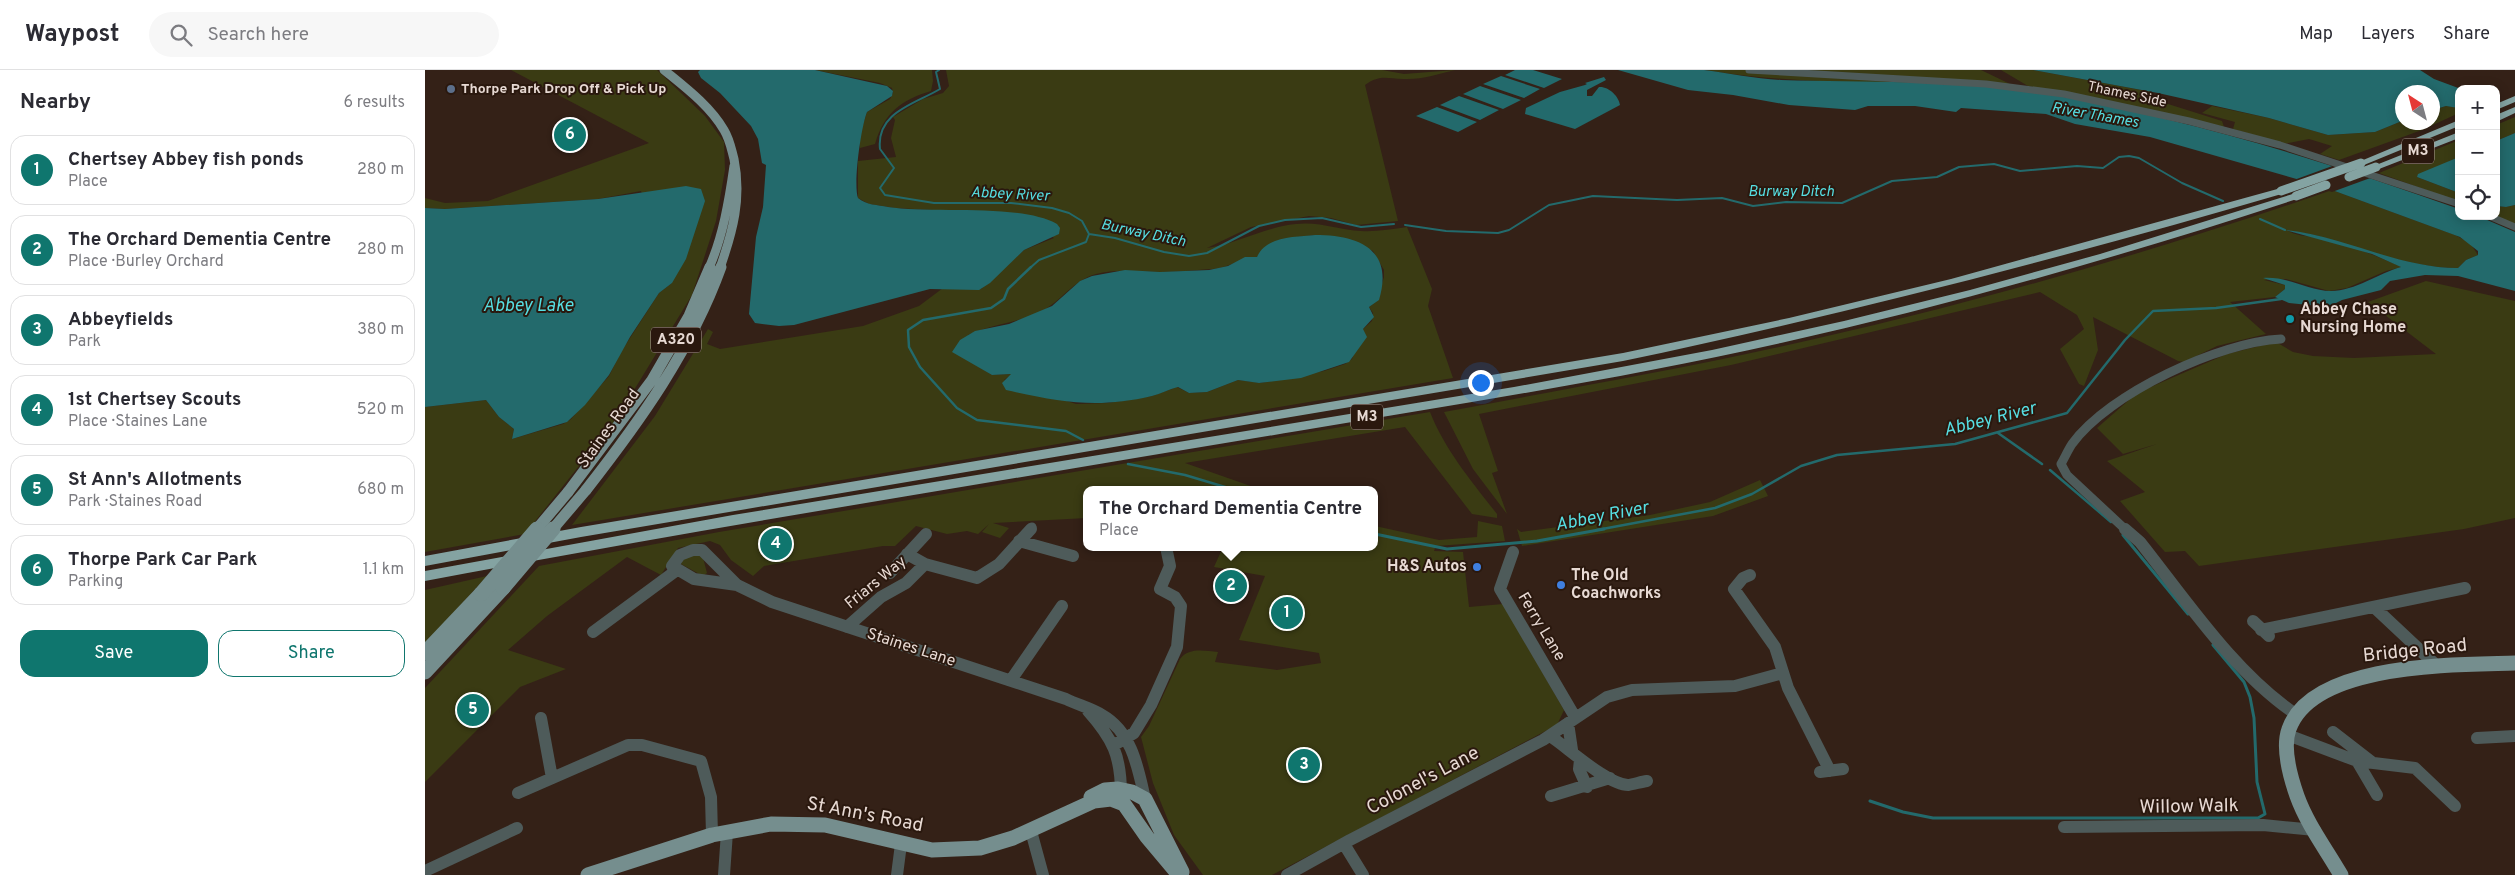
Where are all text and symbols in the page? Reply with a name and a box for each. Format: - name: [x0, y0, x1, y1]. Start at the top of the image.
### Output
- search box: [149, 12, 499, 57]
- text: Waypost: [25, 20, 119, 50]
- icon: search: [167, 21, 195, 49]
- text: Search here: [207, 23, 309, 47]
- text: Map: [2299, 23, 2333, 46]
- text: Layers: [2361, 23, 2415, 46]
- text: Share: [2443, 23, 2490, 46]
- street label: Thames Side: [2086, 78, 2168, 112]
- place label: Thorpe Park Drop Off & Pick Up: [461, 81, 666, 98]
- marker: Thorpe Park Drop Off & Pick Up: [445, 83, 457, 95]
- north arrow: [2395, 85, 2440, 130]
- map controls: [2455, 85, 2500, 220]
- button: +: [2455, 85, 2500, 130]
- text: Nearby: [20, 89, 91, 116]
- text: 6 results: [343, 93, 405, 113]
- water label: River Thames: [2050, 99, 2140, 133]
- pin: 6: [554, 116, 586, 154]
- button: −: [2455, 130, 2500, 175]
- road number: M3: [2402, 138, 2434, 164]
- text: Chertsey Abbey fish ponds: [68, 148, 304, 172]
- text: 1: [34, 160, 40, 180]
- text: 280 m: [357, 160, 404, 180]
- text: Place: [68, 172, 108, 192]
- button: locate: [2455, 175, 2500, 220]
- water label: Abbey River: [970, 183, 1051, 207]
- water label: Burway Ditch: [1748, 183, 1834, 202]
- water label: Burway Ditch: [1099, 216, 1187, 252]
- text: The Orchard Dementia Centre: [68, 228, 331, 252]
- text: 2: [32, 240, 42, 260]
- text: 280 m: [357, 240, 404, 260]
- text: Place · Burley Orchard: [68, 252, 224, 272]
- water label: Abbey Lake: [483, 295, 574, 318]
- place label: Abbey Chase Nursing Home: [2300, 300, 2406, 338]
- text: Abbeyfields: [68, 308, 173, 332]
- marker: Abbey Chase Nursing Home: [2284, 313, 2296, 325]
- text: 3: [32, 320, 42, 340]
- text: 380 m: [357, 320, 404, 340]
- road number: A320: [651, 328, 701, 352]
- text: Park: [68, 332, 101, 352]
- your location: [1468, 370, 1494, 396]
- street label: Staines Road: [573, 385, 645, 473]
- text: 1st Chertsey Scouts: [68, 388, 241, 412]
- water label: Abbey River: [1941, 397, 2041, 443]
- text: 4: [32, 400, 42, 420]
- text: 520 m: [357, 400, 404, 420]
- road number: M3: [1351, 404, 1383, 430]
- text: Place · Staines Lane: [68, 412, 207, 432]
- text: St Ann's Allotments: [68, 468, 242, 492]
- text: 5: [32, 480, 42, 500]
- text: 680 m: [357, 480, 404, 500]
- popup: [1083, 486, 1378, 551]
- text: Park · Staines Road: [68, 492, 202, 512]
- water label: Abbey River: [1553, 496, 1653, 537]
- text: The Orchard Dementia Centre: [1099, 497, 1362, 521]
- text: Place: [1099, 521, 1139, 541]
- pin: 4: [760, 525, 792, 563]
- text: Thorpe Park Car Park: [68, 548, 257, 572]
- street label: Friars Way: [841, 552, 911, 614]
- place label: H&S Autos: [1387, 557, 1467, 577]
- text: 6: [32, 560, 42, 580]
- text: 1.1 km: [363, 560, 404, 580]
- marker: H&S Autos: [1471, 561, 1483, 573]
- place label: The Old Coachworks: [1571, 566, 1661, 604]
- pin: 2: [1215, 567, 1247, 605]
- text: Parking: [68, 572, 123, 592]
- marker: The Old Coachworks: [1555, 579, 1567, 591]
- street label: Ferry Lane: [1513, 589, 1569, 665]
- pin: 1: [1271, 594, 1303, 632]
- street label: Staines Lane: [864, 624, 958, 672]
- button: Save: [20, 630, 208, 677]
- button: Share: [218, 630, 405, 677]
- street label: Bridge Road: [2362, 634, 2468, 668]
- pin: 5: [457, 691, 489, 729]
- street label: Colonel's Lane: [1363, 741, 1483, 821]
- pin: 3: [1288, 746, 1320, 784]
- street label: St Ann's Road: [805, 792, 925, 838]
- street label: Willow Walk: [2139, 794, 2239, 820]

